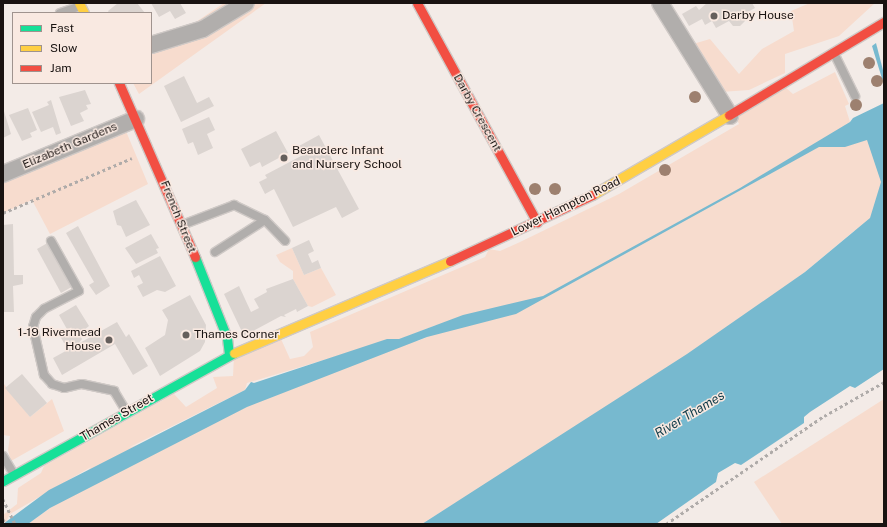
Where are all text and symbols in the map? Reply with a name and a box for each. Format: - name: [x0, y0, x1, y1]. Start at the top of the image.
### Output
- place label: Darby House: [722, 9, 794, 23]
- marker: Darby House: [709, 11, 719, 21]
- legend: [12, 12, 152, 84]
- text: Fast: [50, 21, 74, 35]
- text: Slow: [50, 41, 77, 55]
- text: Jam: [50, 61, 72, 75]
- street label: Darby Crescent: [450, 72, 504, 154]
- street label: Elizabeth Gardens: [21, 120, 119, 172]
- place label: Beauclerc Infant and Nursery School: [292, 144, 402, 172]
- marker: Beauclerc Infant and Nursery School: [279, 153, 289, 163]
- street label: Lower Hampton Road: [509, 174, 623, 240]
- street label: French Street: [157, 179, 199, 255]
- place label: 1-19 Rivermead House: [18, 326, 101, 354]
- place label: Thames Corner: [194, 328, 279, 342]
- marker: Thames Corner: [181, 330, 191, 340]
- marker: 1-19 Rivermead House: [104, 335, 114, 345]
- water label: River Thames: [652, 388, 728, 442]
- street label: Thames Street: [78, 391, 156, 445]

